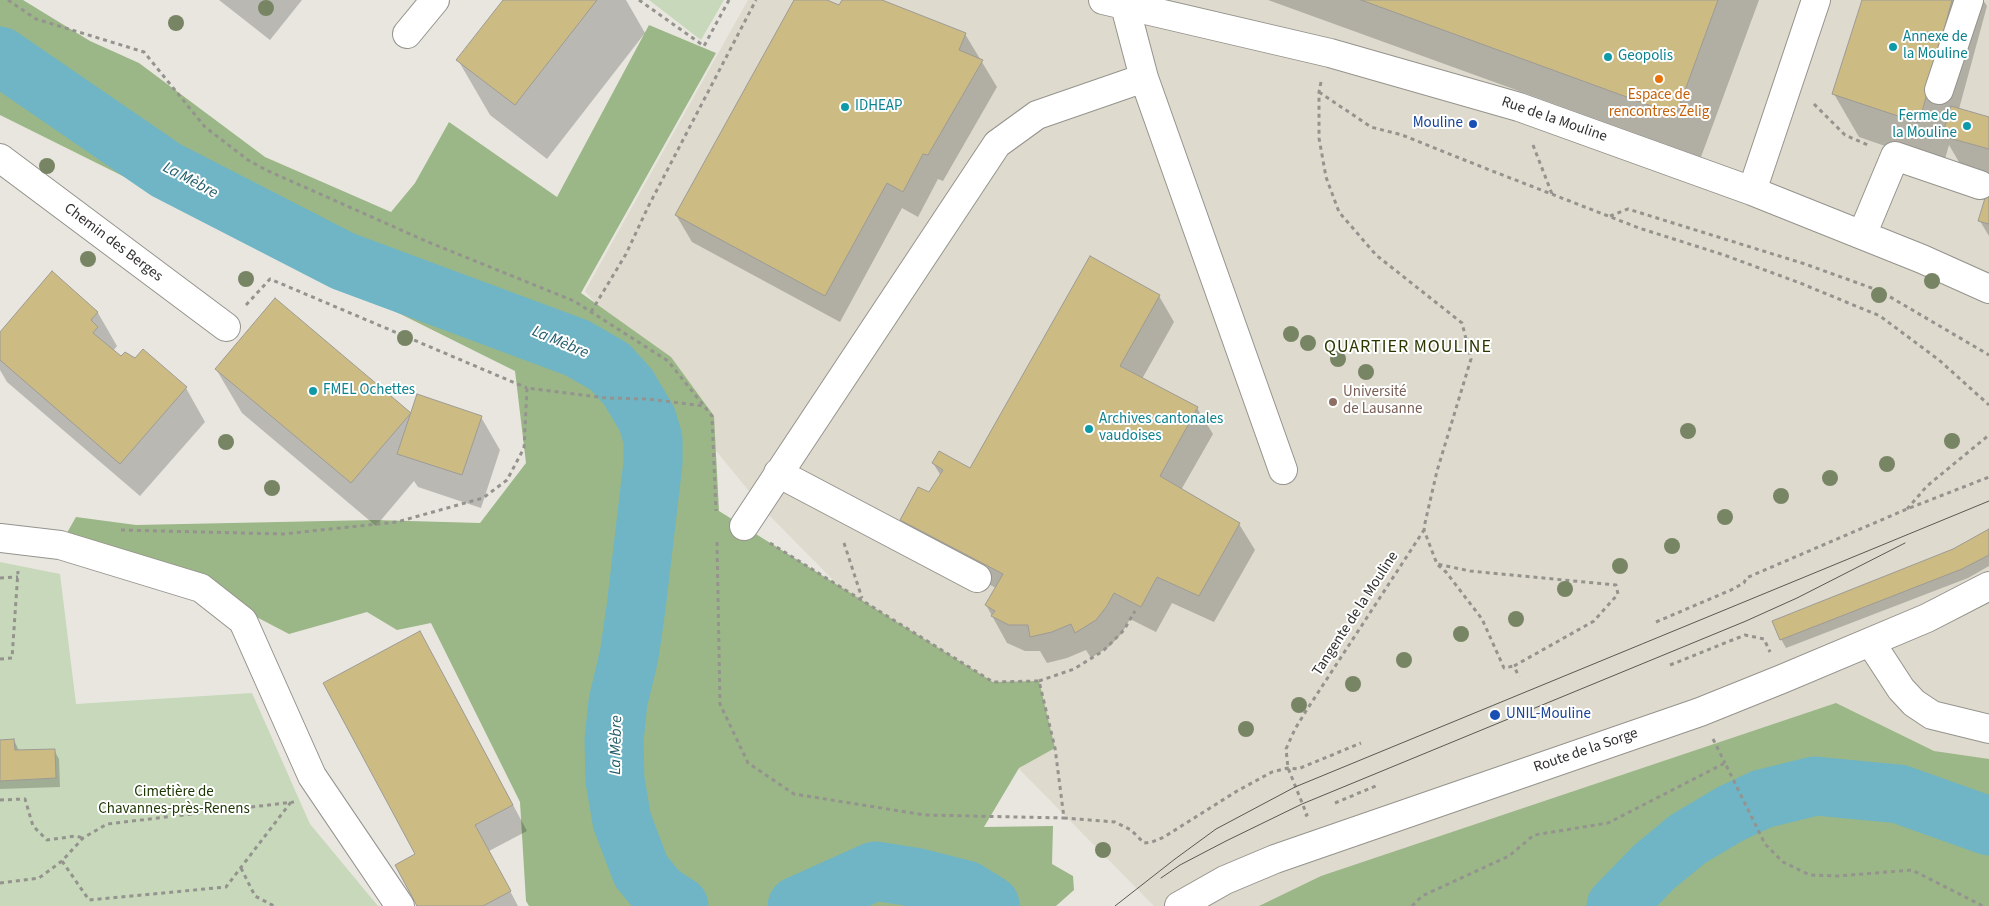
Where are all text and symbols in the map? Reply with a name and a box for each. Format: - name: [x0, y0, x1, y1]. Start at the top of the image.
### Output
- place label: Annexe de la Mouline: [1903, 29, 1968, 64]
- marker: Annexe de la Mouline: [1887, 41, 1899, 53]
- place label: Geopolis: [1618, 48, 1673, 66]
- marker: Geopolis: [1602, 51, 1614, 63]
- marker: Espace de rencontres Zelig: [1653, 73, 1665, 85]
- place label: Espace de rencontres Zelig: [1609, 87, 1709, 122]
- street label: Rue de la Mouline: [1499, 93, 1609, 147]
- place label: IDHEAP: [855, 98, 902, 116]
- marker: IDHEAP: [839, 101, 851, 113]
- place label: Ferme de la Mouline: [1892, 108, 1957, 143]
- place label: Mouline: [1413, 115, 1463, 133]
- marker: Mouline: [1467, 118, 1479, 130]
- marker: Ferme de la Mouline: [1961, 120, 1973, 132]
- water label: La Mèbre: [159, 159, 221, 203]
- street label: Chemin des Berges: [60, 200, 166, 286]
- water label: La Mèbre: [529, 323, 591, 363]
- district label: QUARTIER MOULINE: [1322, 337, 1494, 359]
- place label: FMEL Ochettes: [323, 382, 415, 400]
- place label: Université de Lausanne: [1343, 384, 1422, 419]
- marker: FMEL Ochettes: [307, 385, 319, 397]
- marker: Université de Lausanne: [1327, 396, 1339, 408]
- place label: Archives cantonales vaudoises: [1099, 411, 1223, 446]
- marker: Archives cantonales vaudoises: [1083, 423, 1095, 435]
- street label: Tangente de la Mouline: [1309, 548, 1403, 680]
- place label: UNIL-Mouline: [1506, 706, 1591, 724]
- marker: UNIL-Mouline: [1488, 708, 1502, 722]
- water label: La Mèbre: [607, 715, 627, 775]
- street label: Route de la Sorge: [1531, 725, 1641, 777]
- park label: Cimetière de Chavannes-près-Renens: [98, 784, 250, 819]

